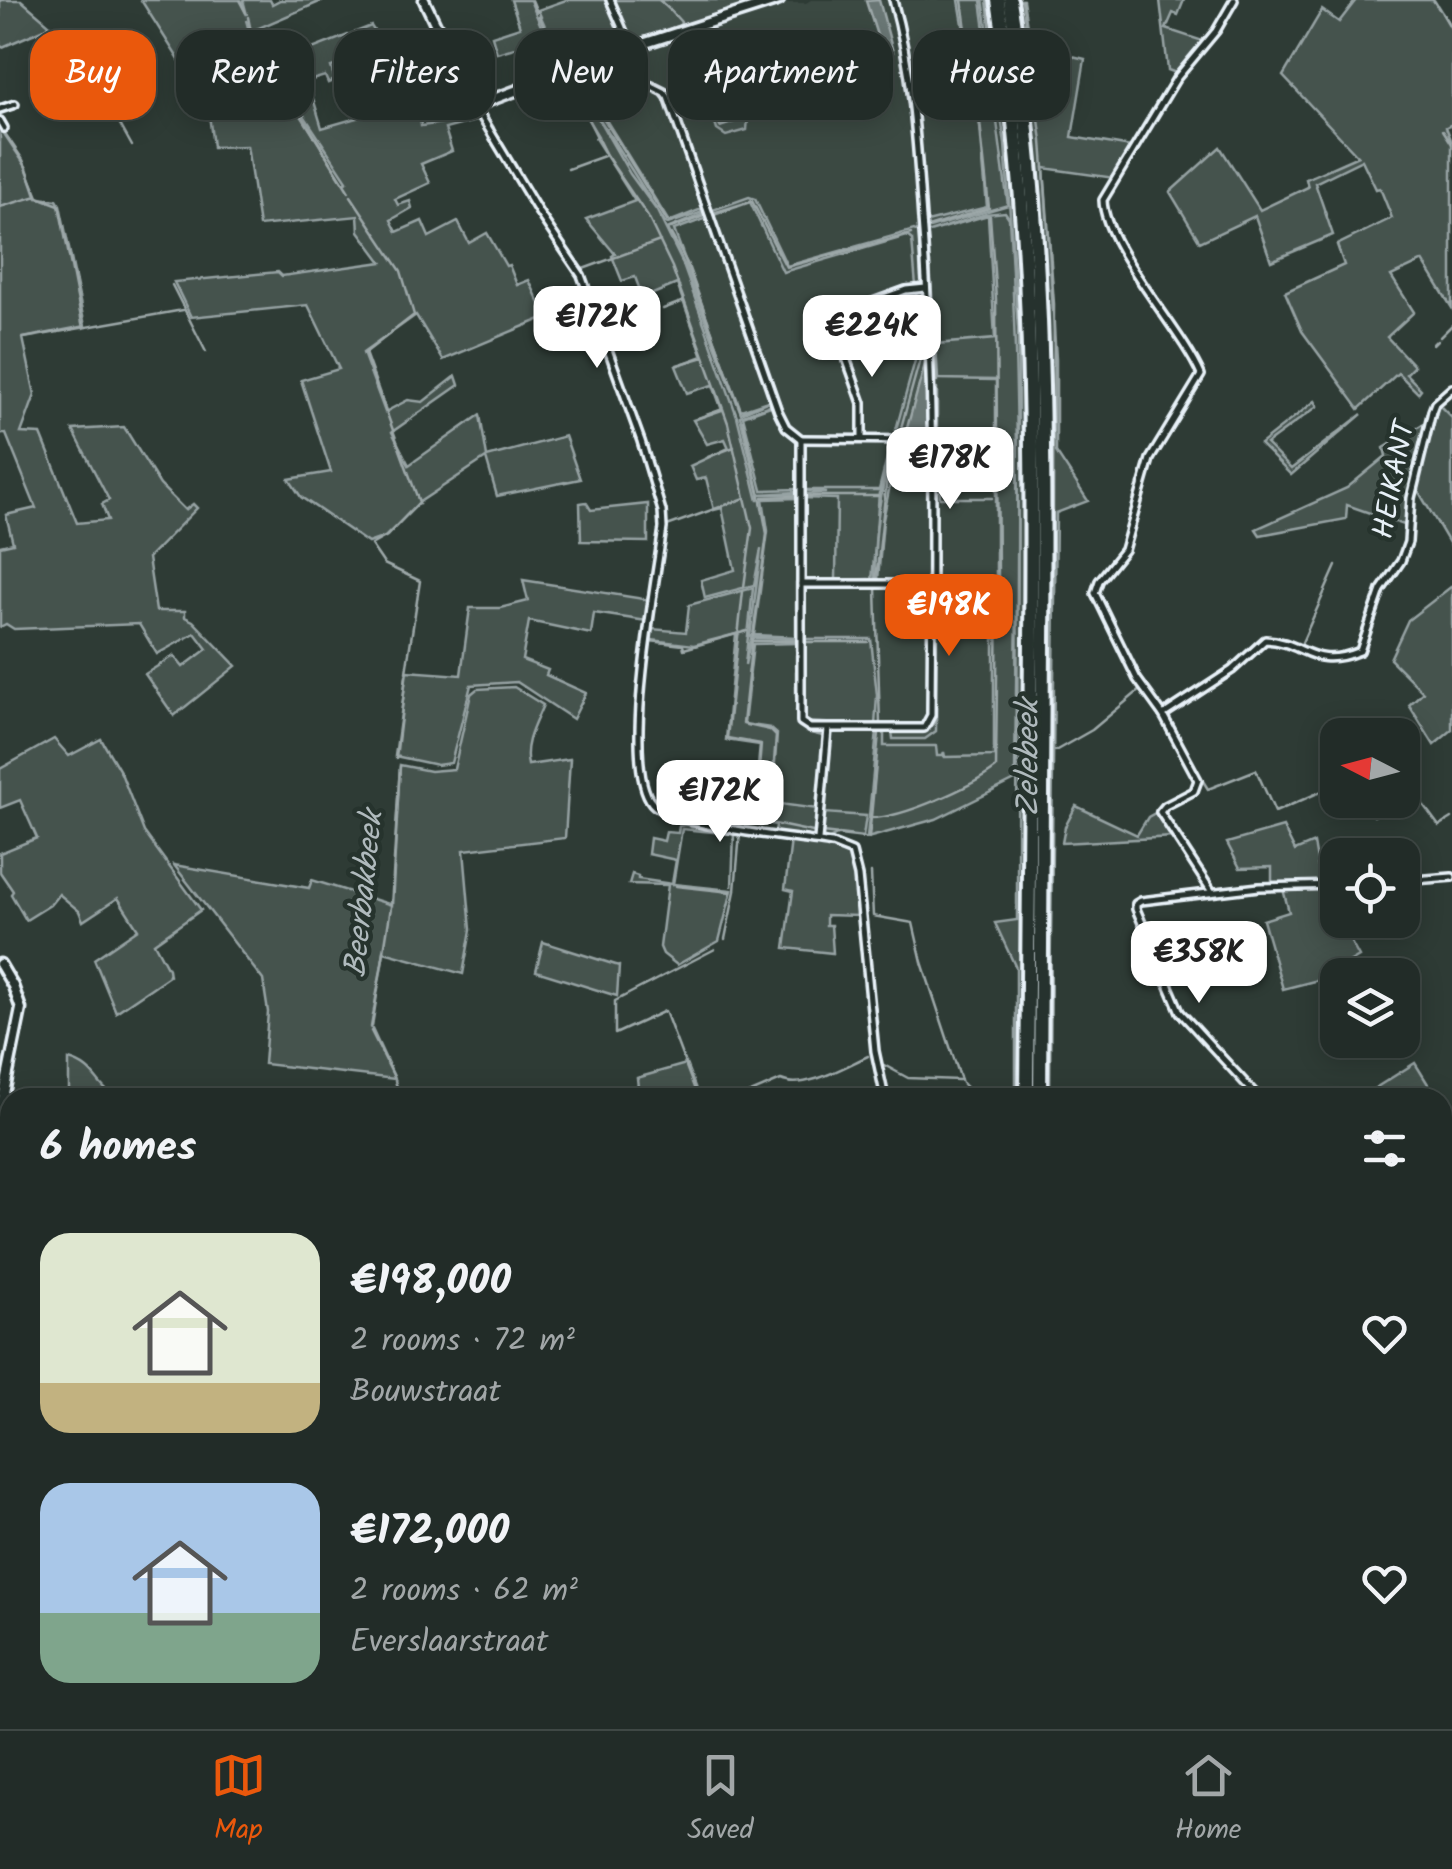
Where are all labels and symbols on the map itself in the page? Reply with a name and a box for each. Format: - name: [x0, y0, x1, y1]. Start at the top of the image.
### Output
- pin: €172K: [527, 286, 667, 371]
- pin: €224K: [802, 295, 942, 380]
- street label: HEIKANT: [1360, 414, 1431, 543]
- pin: €178K: [880, 427, 1020, 512]
- pin: €198K: [879, 574, 1019, 659]
- water label: Zelebeek: [1004, 695, 1055, 817]
- north arrow: [1320, 718, 1420, 818]
- pin: €172K: [650, 760, 790, 845]
- water label: Beerbakbeek: [331, 804, 400, 980]
- pin: €358K: [1129, 921, 1269, 1006]

